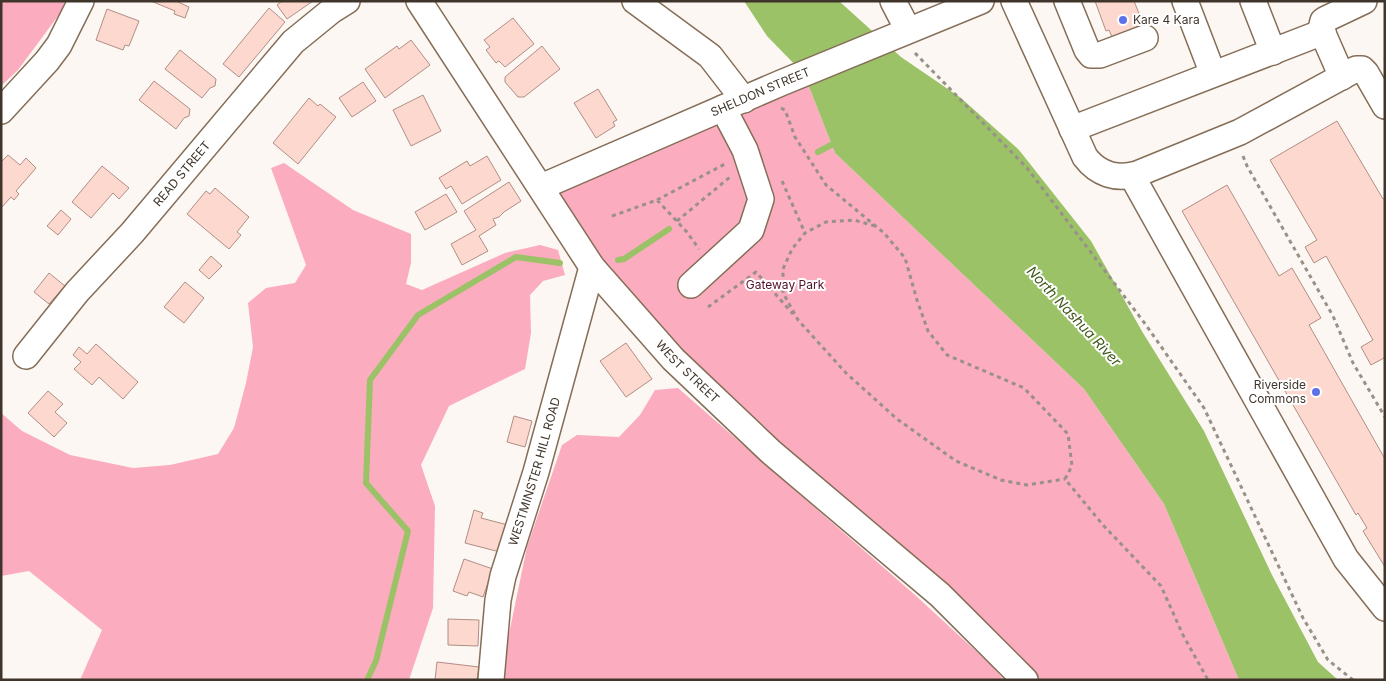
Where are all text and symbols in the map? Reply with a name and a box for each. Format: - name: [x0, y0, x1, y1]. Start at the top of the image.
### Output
- place label: Kare 4 Kara: [1133, 12, 1200, 27]
- marker: Kare 4 Kara: [1117, 14, 1129, 26]
- street label: SHELDON STREET: [708, 64, 812, 120]
- street label: READ STREET: [150, 138, 213, 209]
- water label: North Nashua River: [1024, 262, 1125, 370]
- park label: Gateway Park: [746, 277, 825, 292]
- street label: WEST STREET: [653, 337, 723, 406]
- place label: Riverside Commons: [1248, 377, 1306, 406]
- marker: Riverside Commons: [1310, 386, 1322, 398]
- street label: WESTMINSTER HILL ROAD: [505, 396, 563, 547]

